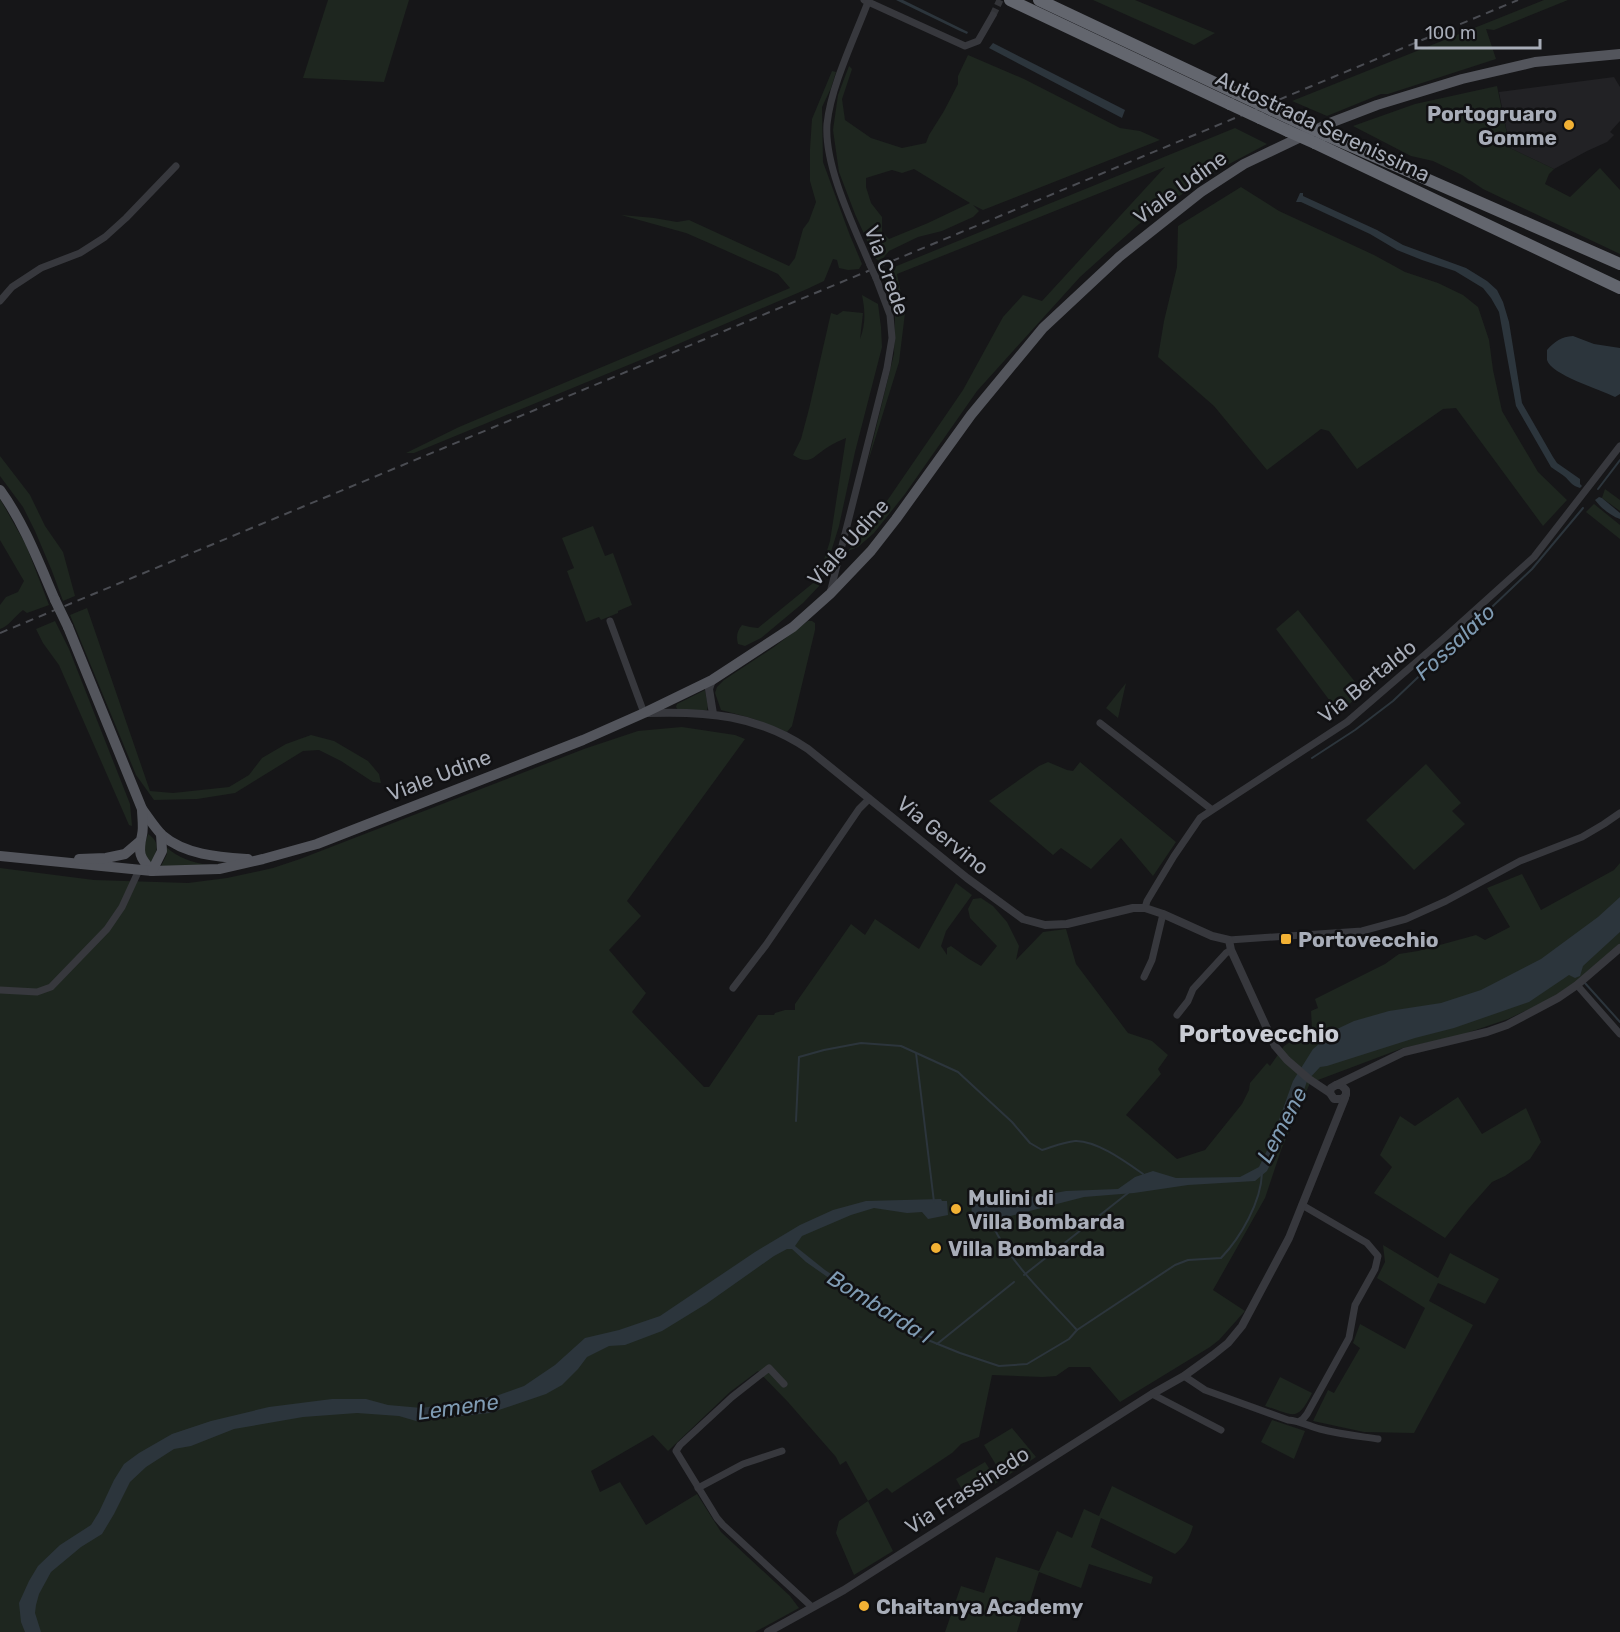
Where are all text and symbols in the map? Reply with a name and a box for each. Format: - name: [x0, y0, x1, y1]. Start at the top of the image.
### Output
- scale bar: [1416, 12, 1540, 50]
- text: 100 m: [1425, 22, 1476, 44]
- street label: Autostrada Serenissima: [1212, 65, 1434, 187]
- place label: Portogruaro Gomme: [1427, 101, 1557, 150]
- marker: Portogruaro Gomme: [1562, 118, 1576, 132]
- street label: Viale Udine: [1128, 145, 1232, 229]
- street label: Via Crede: [859, 222, 915, 318]
- street label: Viale Udine: [802, 493, 894, 591]
- water label: Fossalato: [1409, 598, 1501, 686]
- street label: Via Bertaldo: [1313, 634, 1421, 728]
- street label: Viale Udine: [384, 744, 494, 806]
- street label: Via Gervino: [892, 790, 994, 880]
- place label: Portovecchio: [1298, 927, 1438, 952]
- marker: Portovecchio: [1279, 932, 1293, 946]
- district label: Portovecchio: [1179, 1020, 1339, 1048]
- water label: Lemene: [1251, 1083, 1313, 1167]
- place label: Mulini di Villa Bombarda: [968, 1185, 1125, 1234]
- marker: Mulini di Villa Bombarda: [949, 1202, 963, 1216]
- place label: Villa Bombarda: [948, 1236, 1105, 1261]
- marker: Villa Bombarda: [929, 1241, 943, 1255]
- water label: Bombarda I: [823, 1264, 937, 1350]
- water label: Lemene: [416, 1388, 500, 1426]
- street label: Via Frassinedo: [900, 1441, 1034, 1539]
- place label: Chaitanya Academy: [876, 1594, 1084, 1619]
- marker: Chaitanya Academy: [857, 1599, 871, 1613]

